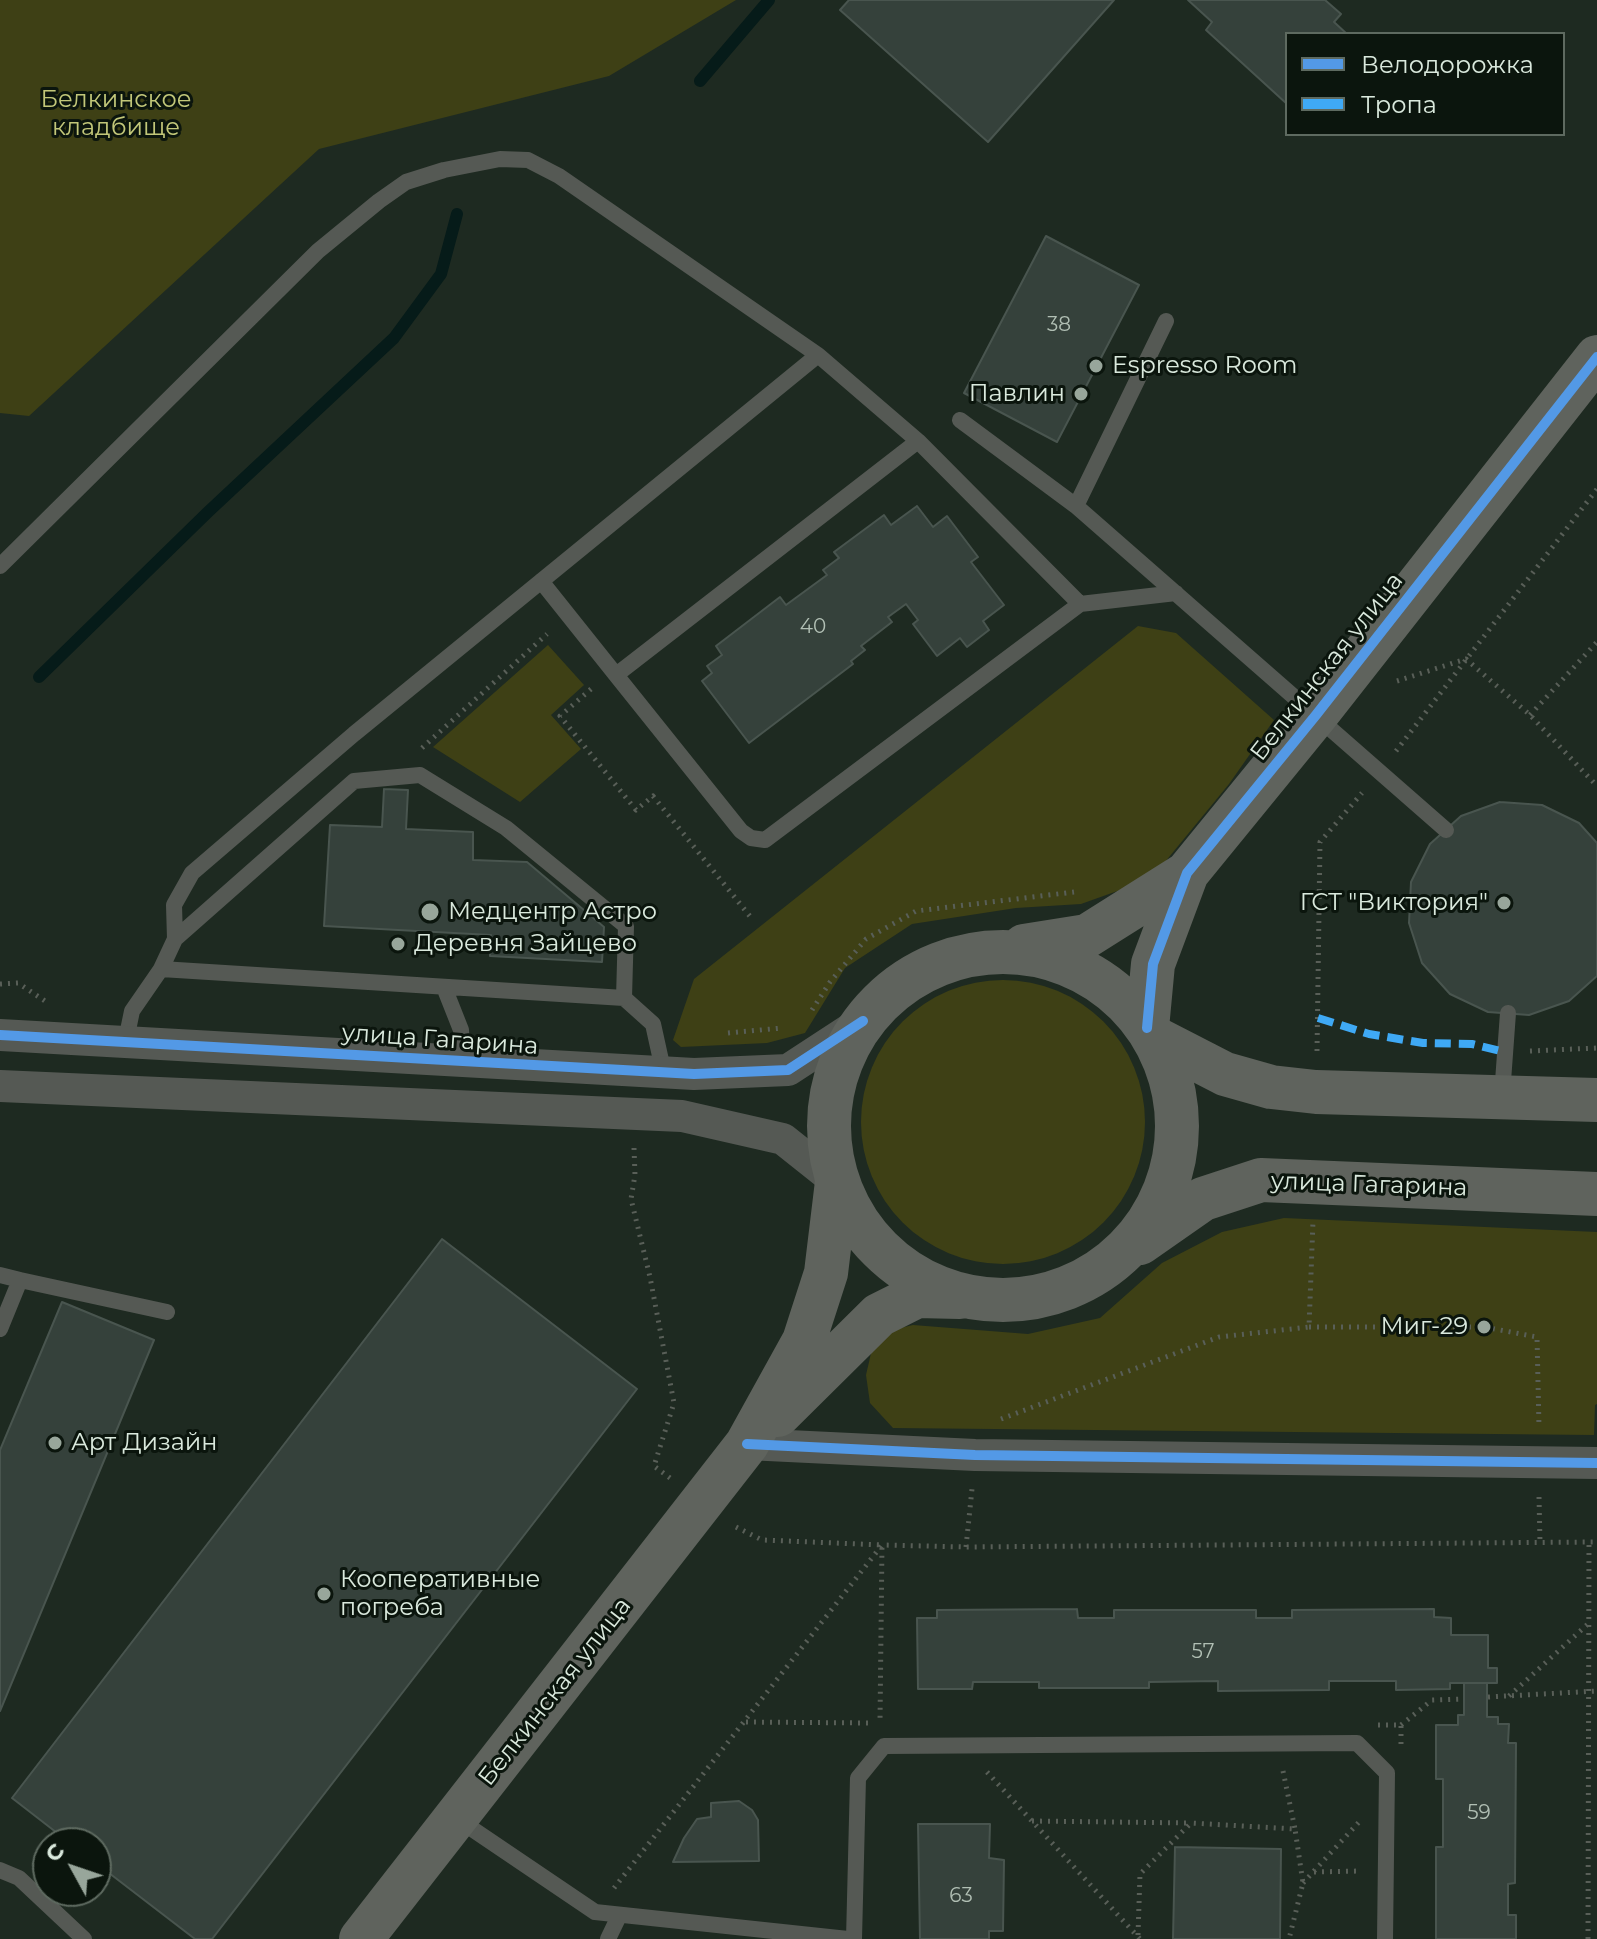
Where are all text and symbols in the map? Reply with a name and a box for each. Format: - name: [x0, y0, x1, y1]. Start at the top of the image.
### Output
- legend: [1285, 32, 1565, 136]
- text: Велодорожка: [1361, 50, 1534, 79]
- park label: Белкинское кладбище: [41, 86, 191, 142]
- text: Тропа: [1361, 90, 1437, 119]
- house number: 38: [1047, 313, 1071, 337]
- place label: Espresso Room: [1112, 352, 1297, 380]
- marker: Espresso Room: [1087, 357, 1105, 375]
- place label: Павлин: [969, 380, 1065, 408]
- marker: Павлин: [1072, 385, 1090, 403]
- street label: Белкинская улица: [1245, 567, 1409, 767]
- house number: 40: [800, 615, 826, 639]
- place label: ГСТ "Виктория": [1300, 889, 1488, 917]
- marker: ГСТ "Виктория": [1495, 894, 1513, 912]
- place label: Медцентр Астро: [448, 898, 657, 926]
- marker: Медцентр Астро: [419, 901, 441, 923]
- place label: Деревня Зайцево: [414, 930, 637, 958]
- marker: Деревня Зайцево: [389, 935, 407, 953]
- street label: улица Гагарина: [341, 1019, 539, 1061]
- street label: улица Гагарина: [1270, 1167, 1468, 1203]
- place label: Миг-29: [1380, 1313, 1468, 1341]
- marker: Миг-29: [1475, 1318, 1493, 1336]
- place label: Арт Дизайн: [71, 1429, 218, 1457]
- marker: Арт Дизайн: [46, 1434, 64, 1452]
- place label: Кооперативные погреба: [340, 1566, 540, 1622]
- marker: Кооперативные погреба: [315, 1585, 333, 1603]
- street label: Белкинская улица: [473, 1592, 637, 1792]
- house number: 57: [1192, 1640, 1214, 1664]
- house number: 59: [1467, 1801, 1491, 1825]
- north arrow: [32, 1827, 112, 1907]
- text: С: [39, 1838, 70, 1867]
- house number: 63: [949, 1884, 973, 1908]

